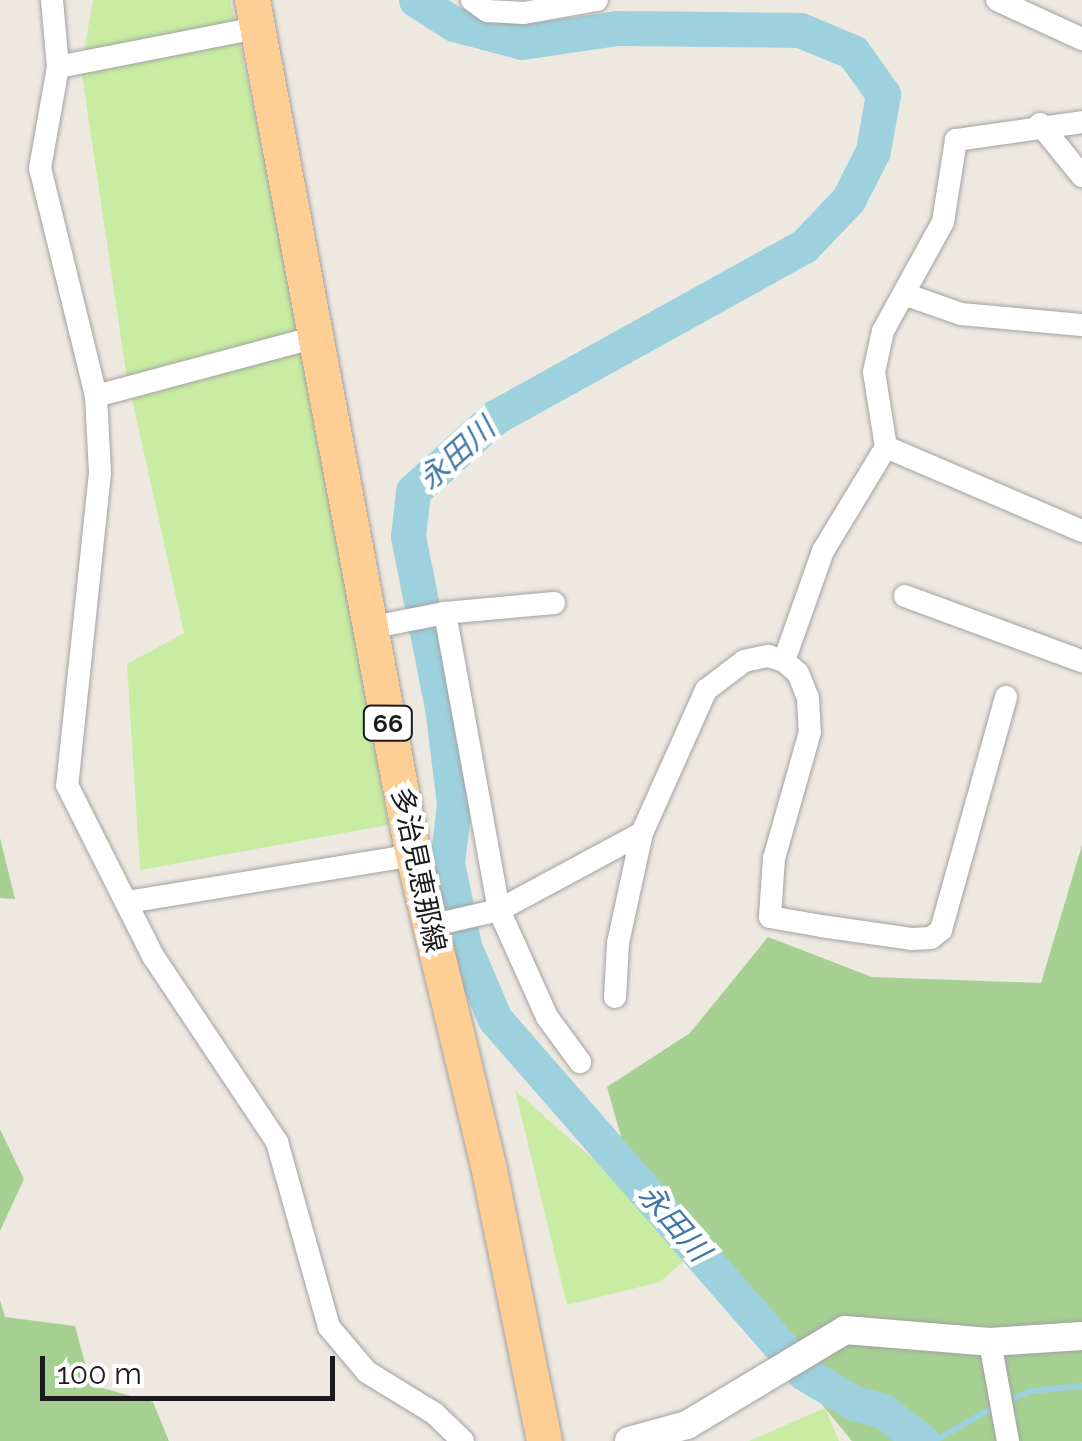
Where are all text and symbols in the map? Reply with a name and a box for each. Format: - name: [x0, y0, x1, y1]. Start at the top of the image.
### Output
- water label: 永田川: [412, 411, 502, 497]
- road number: 66: [360, 703, 416, 743]
- street label: 多治見恵那線: [384, 784, 452, 956]
- water label: 永田川: [631, 1177, 717, 1269]
- scale bar: [45, 1336, 340, 1398]
- text: 100 m: [57, 1356, 142, 1391]

